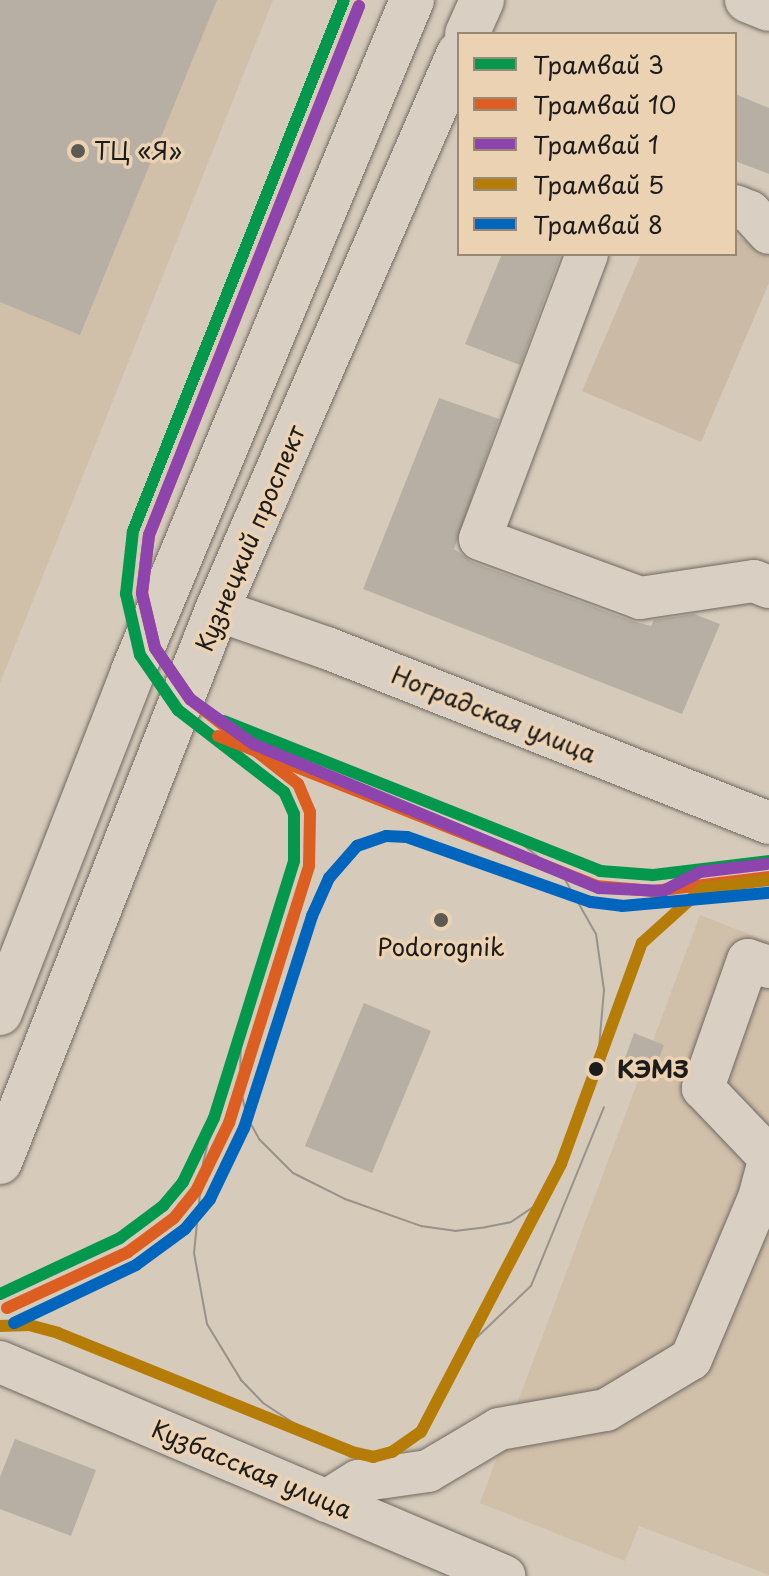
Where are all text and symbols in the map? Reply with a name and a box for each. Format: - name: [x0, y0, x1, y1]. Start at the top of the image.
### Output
- legend: [457, 32, 737, 256]
- text: Трамвай 3: [533, 46, 664, 82]
- text: Трамвай 10: [533, 86, 676, 122]
- text: Трамвай 1: [533, 126, 659, 162]
- place label: ТЦ «Я»: [94, 137, 182, 165]
- marker: ТЦ «Я»: [69, 142, 87, 160]
- text: Трамвай 5: [533, 166, 664, 202]
- text: Трамвай 8: [533, 206, 663, 242]
- street label: Кузнецкий проспект: [189, 421, 311, 655]
- street label: Ноградская улица: [387, 660, 601, 768]
- marker: Podorognik: [432, 911, 450, 929]
- place label: Podorognik: [377, 933, 505, 961]
- marker: КЭМЗ: [582, 1055, 610, 1083]
- place label: КЭМЗ: [617, 1055, 689, 1083]
- street label: Кузбасская улица: [147, 1414, 357, 1524]

